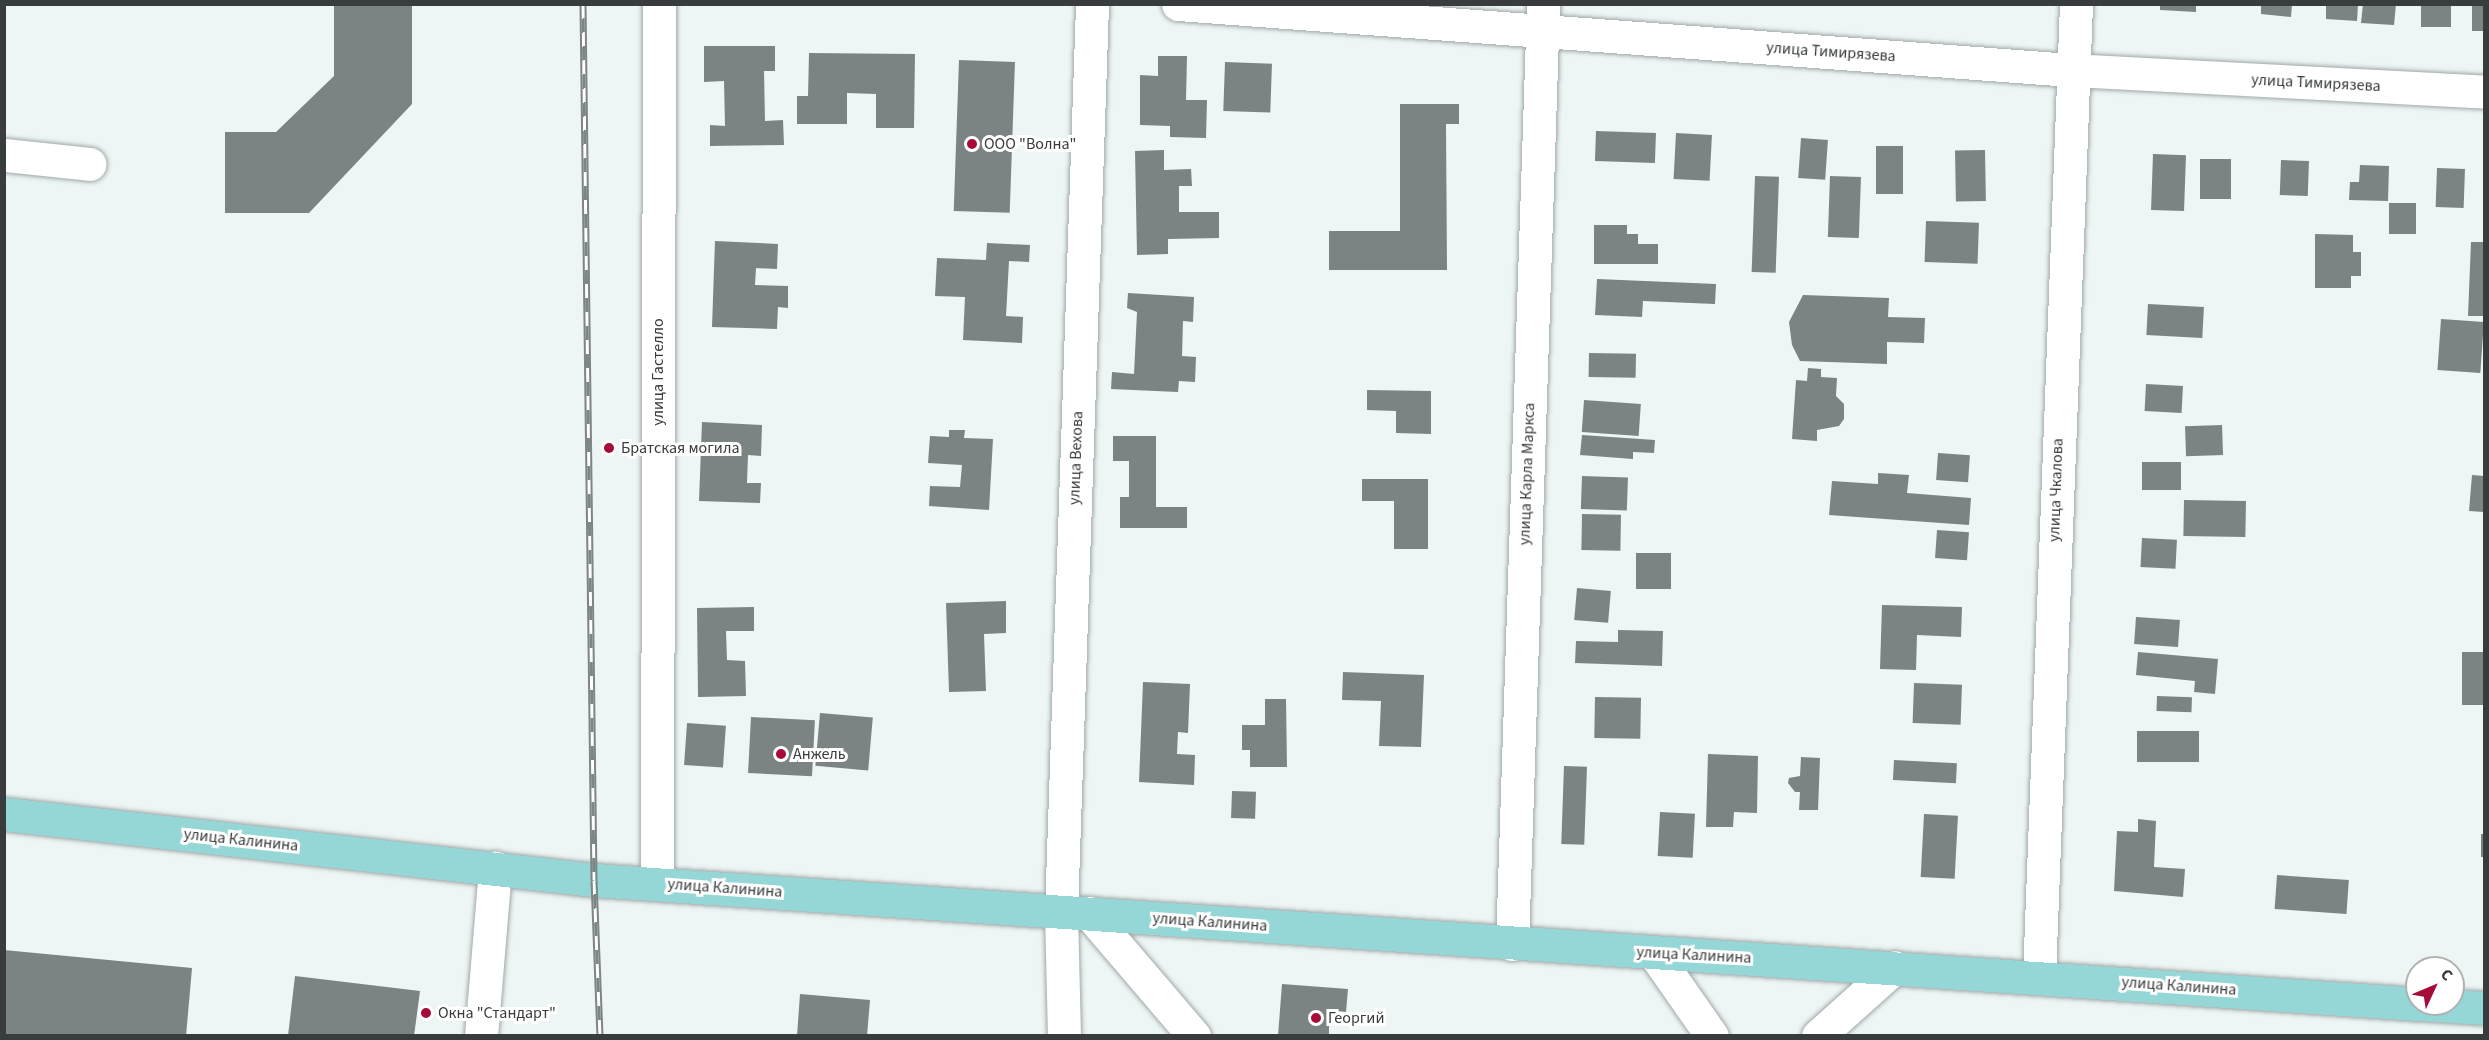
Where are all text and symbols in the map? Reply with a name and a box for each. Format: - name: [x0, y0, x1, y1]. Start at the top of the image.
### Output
- street label: улица Тимирязева: [1766, 38, 1896, 66]
- street label: улица Тимирязева: [2251, 70, 2381, 96]
- place label: ООО "Волна": [984, 134, 1076, 154]
- marker: ООО "Волна": [965, 137, 979, 151]
- street label: улица Гастелло: [648, 318, 668, 426]
- street label: улица Карла Маркса: [1515, 402, 1539, 546]
- street label: улица Вехова: [1065, 411, 1087, 505]
- place label: Братская могила: [621, 438, 739, 458]
- street label: улица Чкалова: [2045, 438, 2067, 542]
- marker: Братская могила: [602, 441, 616, 455]
- place label: Анжель: [793, 744, 846, 764]
- marker: Анжель: [774, 747, 788, 761]
- street label: улица Калинина: [183, 824, 299, 856]
- street label: улица Калинина: [667, 874, 783, 902]
- street label: улица Калинина: [1152, 908, 1268, 936]
- street label: улица Калинина: [1636, 942, 1752, 968]
- north arrow: [2405, 956, 2465, 1016]
- text: С: [2435, 964, 2458, 986]
- street label: улица Калинина: [2121, 972, 2237, 1000]
- place label: Окна "Стандарт": [438, 1003, 556, 1023]
- marker: Окна "Стандарт": [419, 1006, 433, 1020]
- place label: Георгий: [1328, 1008, 1384, 1028]
- marker: Георгий: [1309, 1011, 1323, 1025]

